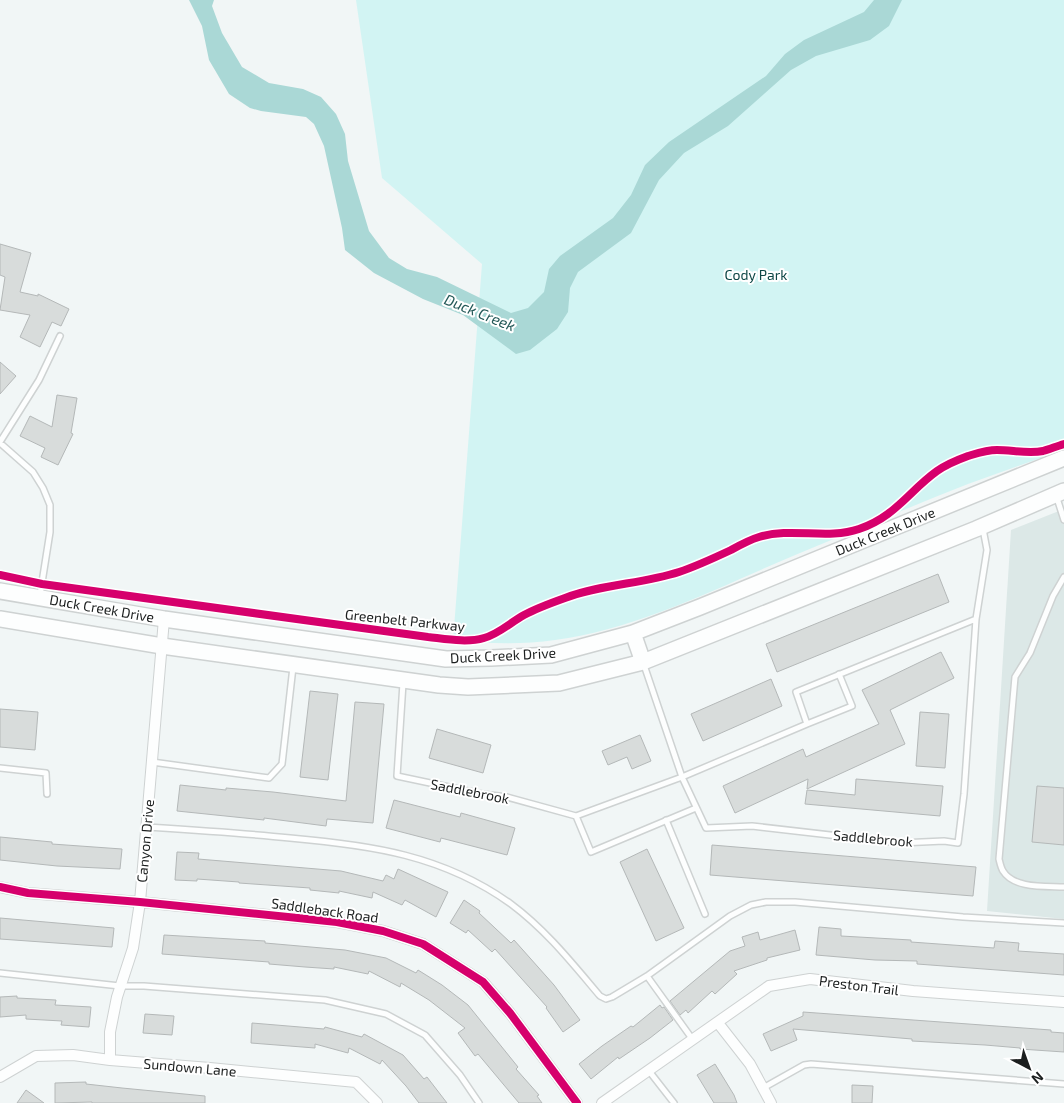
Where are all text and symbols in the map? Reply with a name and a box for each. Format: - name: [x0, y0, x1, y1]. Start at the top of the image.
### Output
- park label: Cody Park: [725, 266, 787, 283]
- water label: Duck Creek: [442, 290, 518, 334]
- street label: Duck Creek Drive: [833, 503, 937, 559]
- street label: Duck Creek Drive: [48, 590, 156, 626]
- street label: Greenbelt Parkway: [344, 605, 466, 635]
- street label: Duck Creek Drive: [450, 644, 556, 666]
- street label: Saddlebrook: [429, 775, 511, 807]
- street label: Canyon Drive: [133, 799, 157, 883]
- street label: Saddlebrook: [833, 826, 913, 850]
- street label: Saddleback Road: [270, 894, 380, 926]
- street label: Preston Trail: [818, 972, 901, 998]
- north arrow: [1004, 1043, 1054, 1093]
- street label: Sundown Lane: [143, 1054, 237, 1080]
- text: N: [1028, 1068, 1047, 1088]

